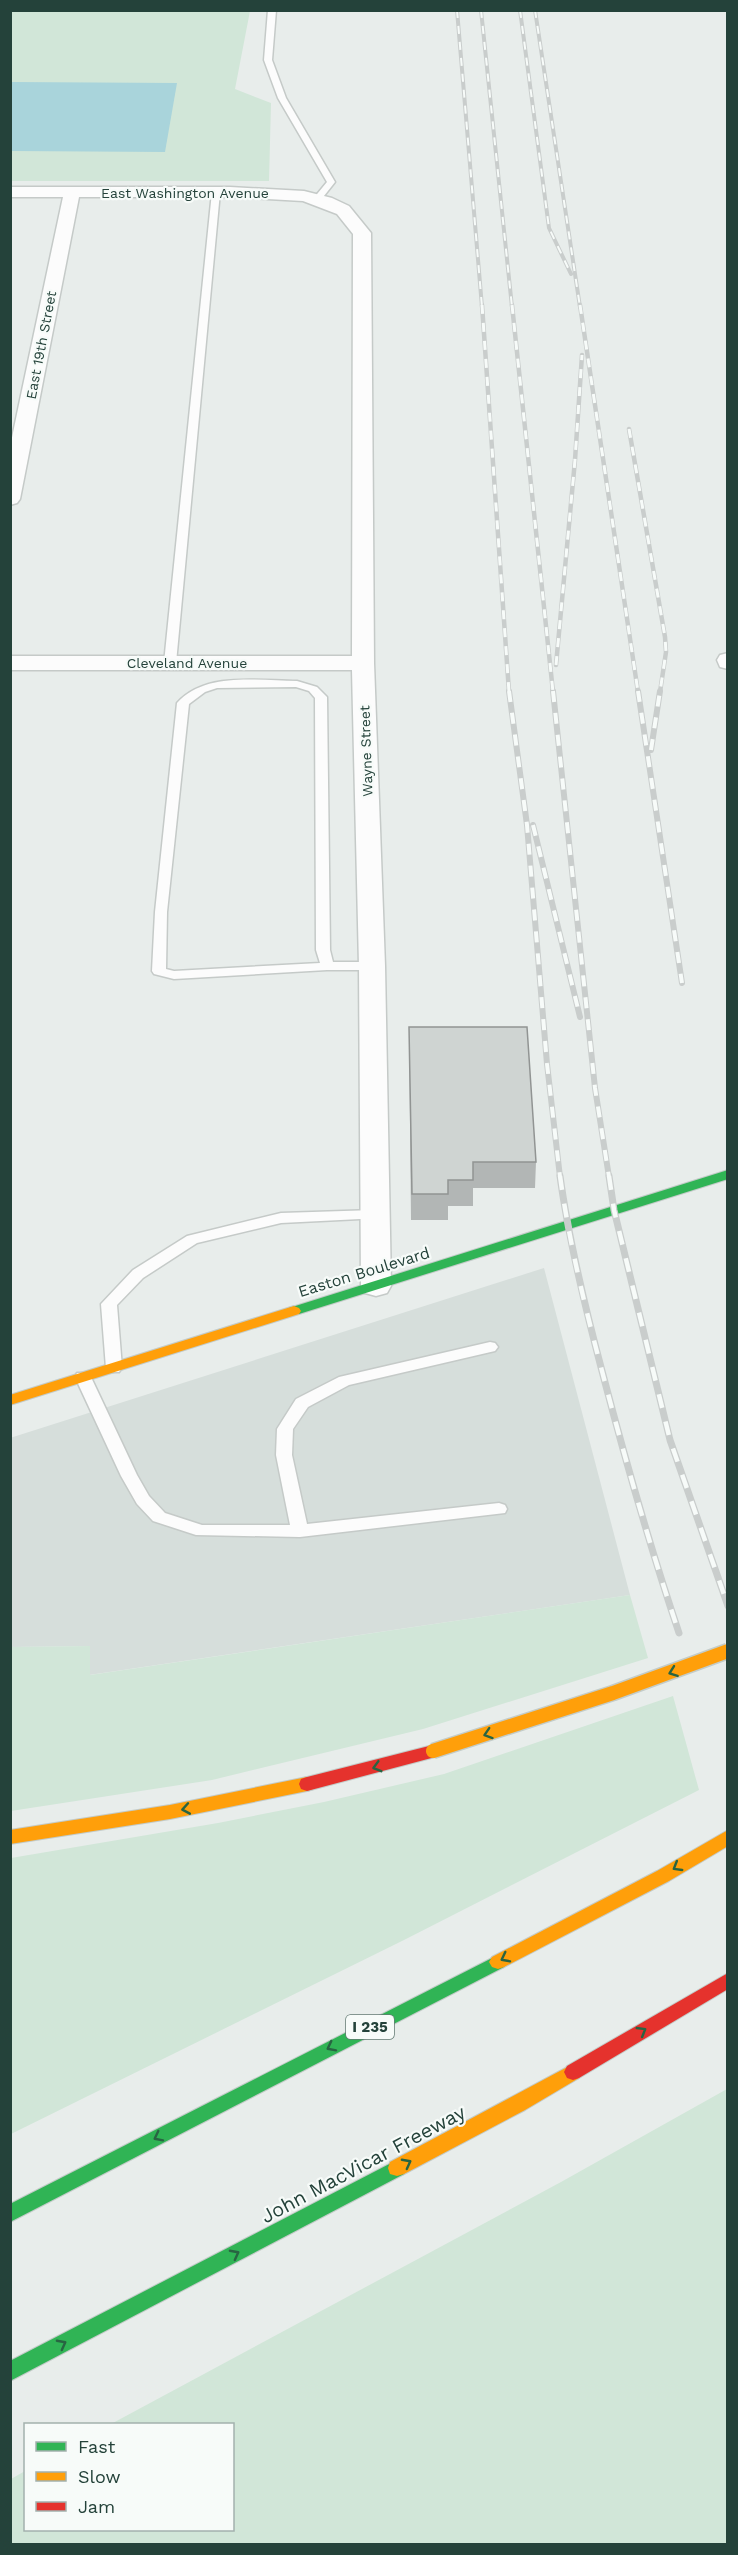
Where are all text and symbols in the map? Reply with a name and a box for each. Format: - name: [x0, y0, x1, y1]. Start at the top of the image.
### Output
- street label: East Washington Avenue: [101, 185, 269, 201]
- street label: East 19th Street: [23, 289, 59, 401]
- street label: Cleveland Avenue: [127, 655, 247, 671]
- street label: Wayne Street: [356, 705, 376, 797]
- street label: Easton Boulevard: [296, 1243, 432, 1301]
- one-way arrow: [668, 1664, 678, 1677]
- one-way arrow: [483, 1726, 494, 1739]
- one-way arrow: [372, 1760, 383, 1772]
- one-way arrow: [182, 1802, 192, 1815]
- one-way arrow: [673, 1860, 683, 1872]
- one-way arrow: [500, 1951, 511, 1962]
- road number: I 235: [346, 2015, 394, 2039]
- one-way arrow: [636, 2027, 646, 2038]
- one-way arrow: [327, 2040, 338, 2052]
- street label: John MacVicar Freeway: [257, 2099, 470, 2228]
- one-way arrow: [154, 2130, 165, 2141]
- one-way arrow: [401, 2159, 412, 2170]
- one-way arrow: [229, 2249, 240, 2261]
- one-way arrow: [56, 2340, 67, 2351]
- legend: [24, 2423, 234, 2531]
- text: Fast: [78, 2436, 116, 2457]
- text: Slow: [78, 2466, 121, 2487]
- text: Jam: [78, 2496, 115, 2517]

